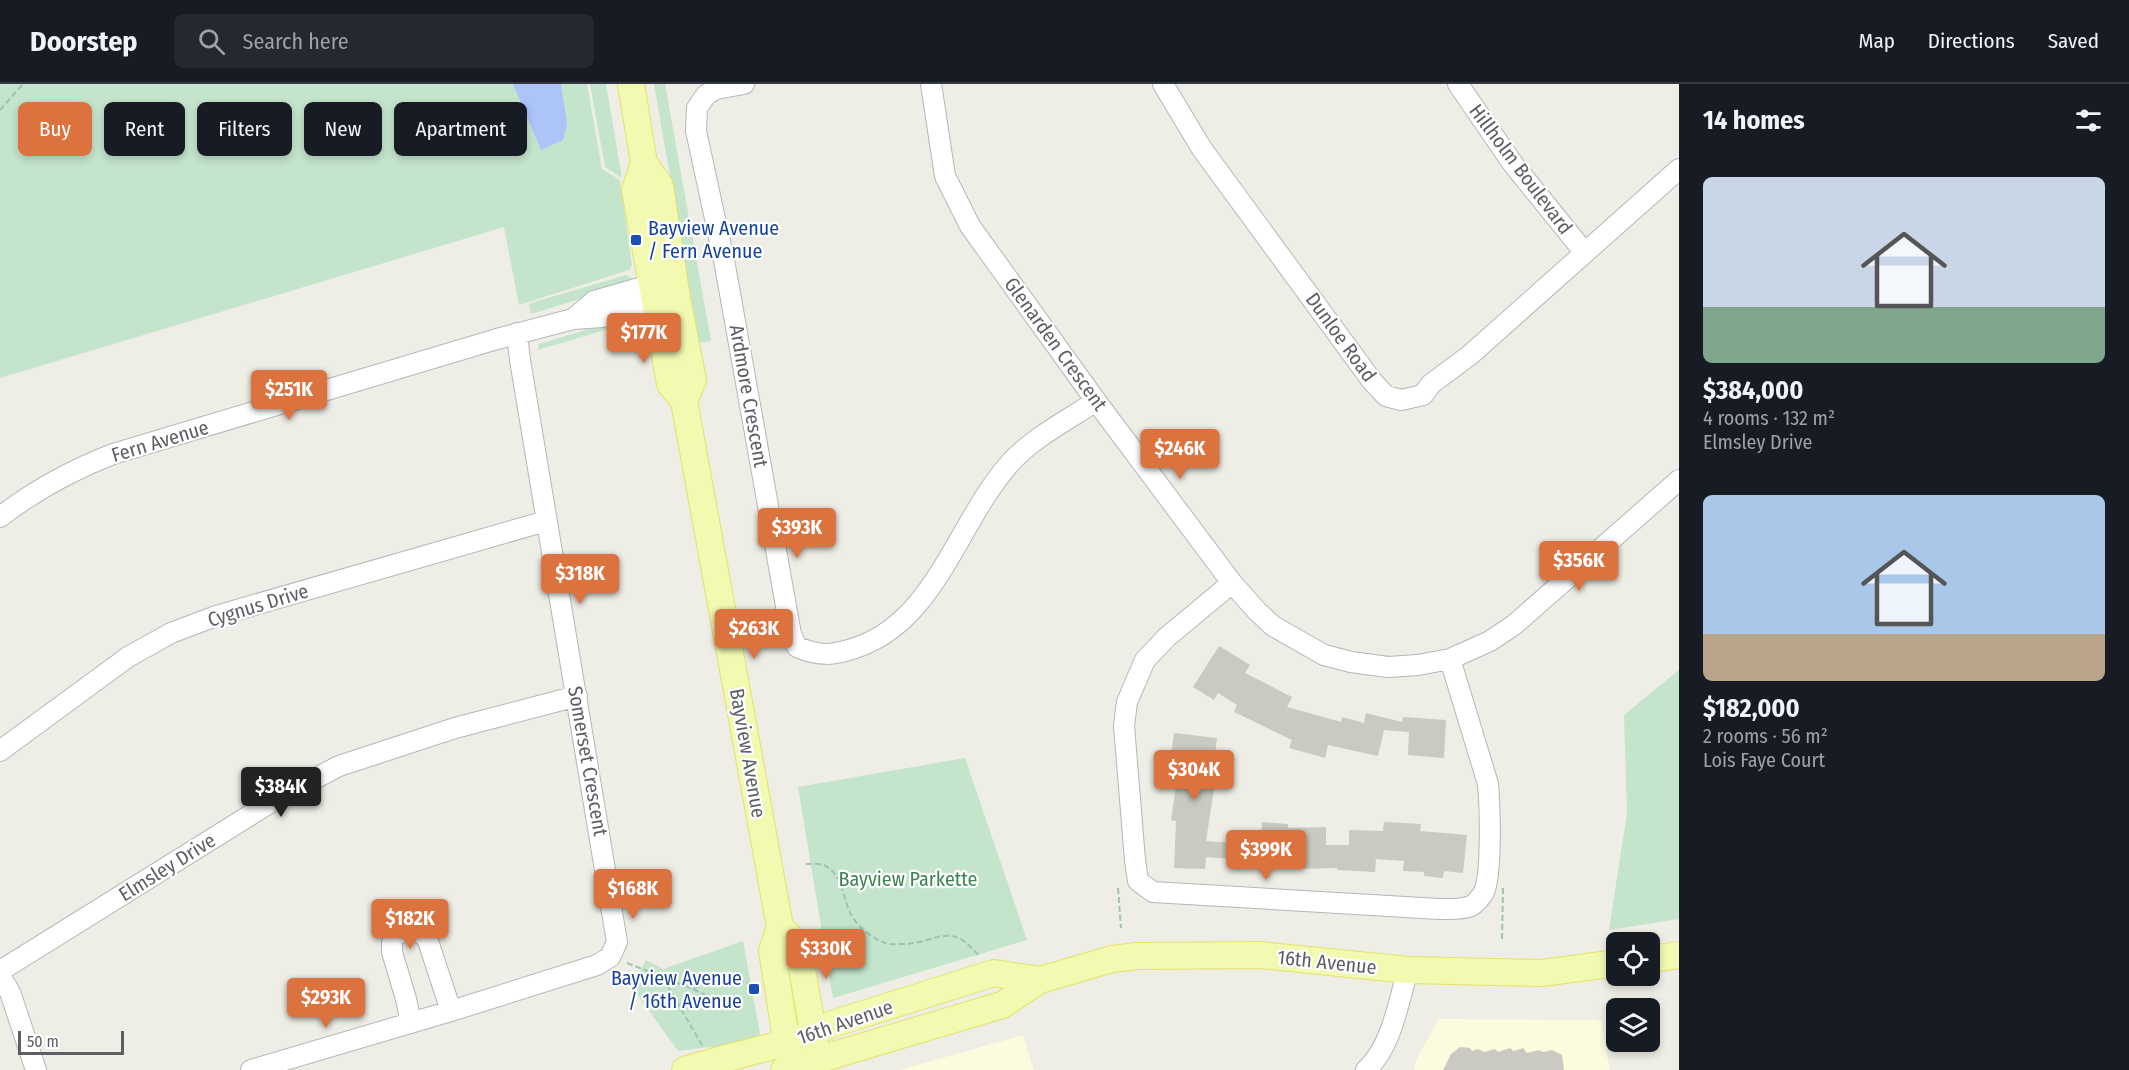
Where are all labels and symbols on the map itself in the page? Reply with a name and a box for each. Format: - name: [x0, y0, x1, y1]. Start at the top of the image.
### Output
- street label: Hillholm Boulevard: [1464, 99, 1578, 239]
- place label: Bayview Avenue / Fern Avenue: [648, 216, 779, 263]
- marker: Bayview Avenue / Fern Avenue: [629, 233, 643, 247]
- street label: Glenarden Crescent: [1000, 273, 1113, 416]
- street label: Dunloe Road: [1301, 288, 1381, 386]
- pin: $177K: [602, 313, 686, 364]
- street label: Ardmore Crescent: [725, 323, 773, 470]
- pin: $251K: [247, 370, 331, 421]
- street label: Fern Avenue: [109, 415, 211, 467]
- pin: $246K: [1138, 429, 1222, 480]
- pin: $393K: [755, 508, 839, 559]
- pin: $356K: [1537, 541, 1621, 592]
- pin: $318K: [538, 554, 622, 605]
- street label: Cygnus Drive: [205, 578, 311, 632]
- pin: $263K: [712, 609, 796, 660]
- street label: Somerset Crescent: [563, 684, 613, 838]
- street label: Bayview Avenue: [725, 686, 771, 820]
- pin: $304K: [1152, 750, 1236, 801]
- pin: $384K: [239, 767, 323, 818]
- street label: Elmsley Drive: [114, 828, 220, 906]
- pin: $399K: [1224, 830, 1308, 881]
- park label: Bayview Parkette: [839, 867, 977, 891]
- pin: $168K: [591, 869, 675, 920]
- pin: $182K: [368, 899, 452, 950]
- pin: $330K: [784, 929, 868, 980]
- street label: 16th Avenue: [1276, 945, 1378, 979]
- place label: Bayview Avenue / 16th Avenue: [611, 966, 742, 1013]
- pin: $293K: [284, 978, 368, 1029]
- marker: Bayview Avenue / 16th Avenue: [747, 982, 761, 996]
- street label: 16th Avenue: [794, 994, 896, 1050]
- scale bar: [18, 1028, 124, 1056]

